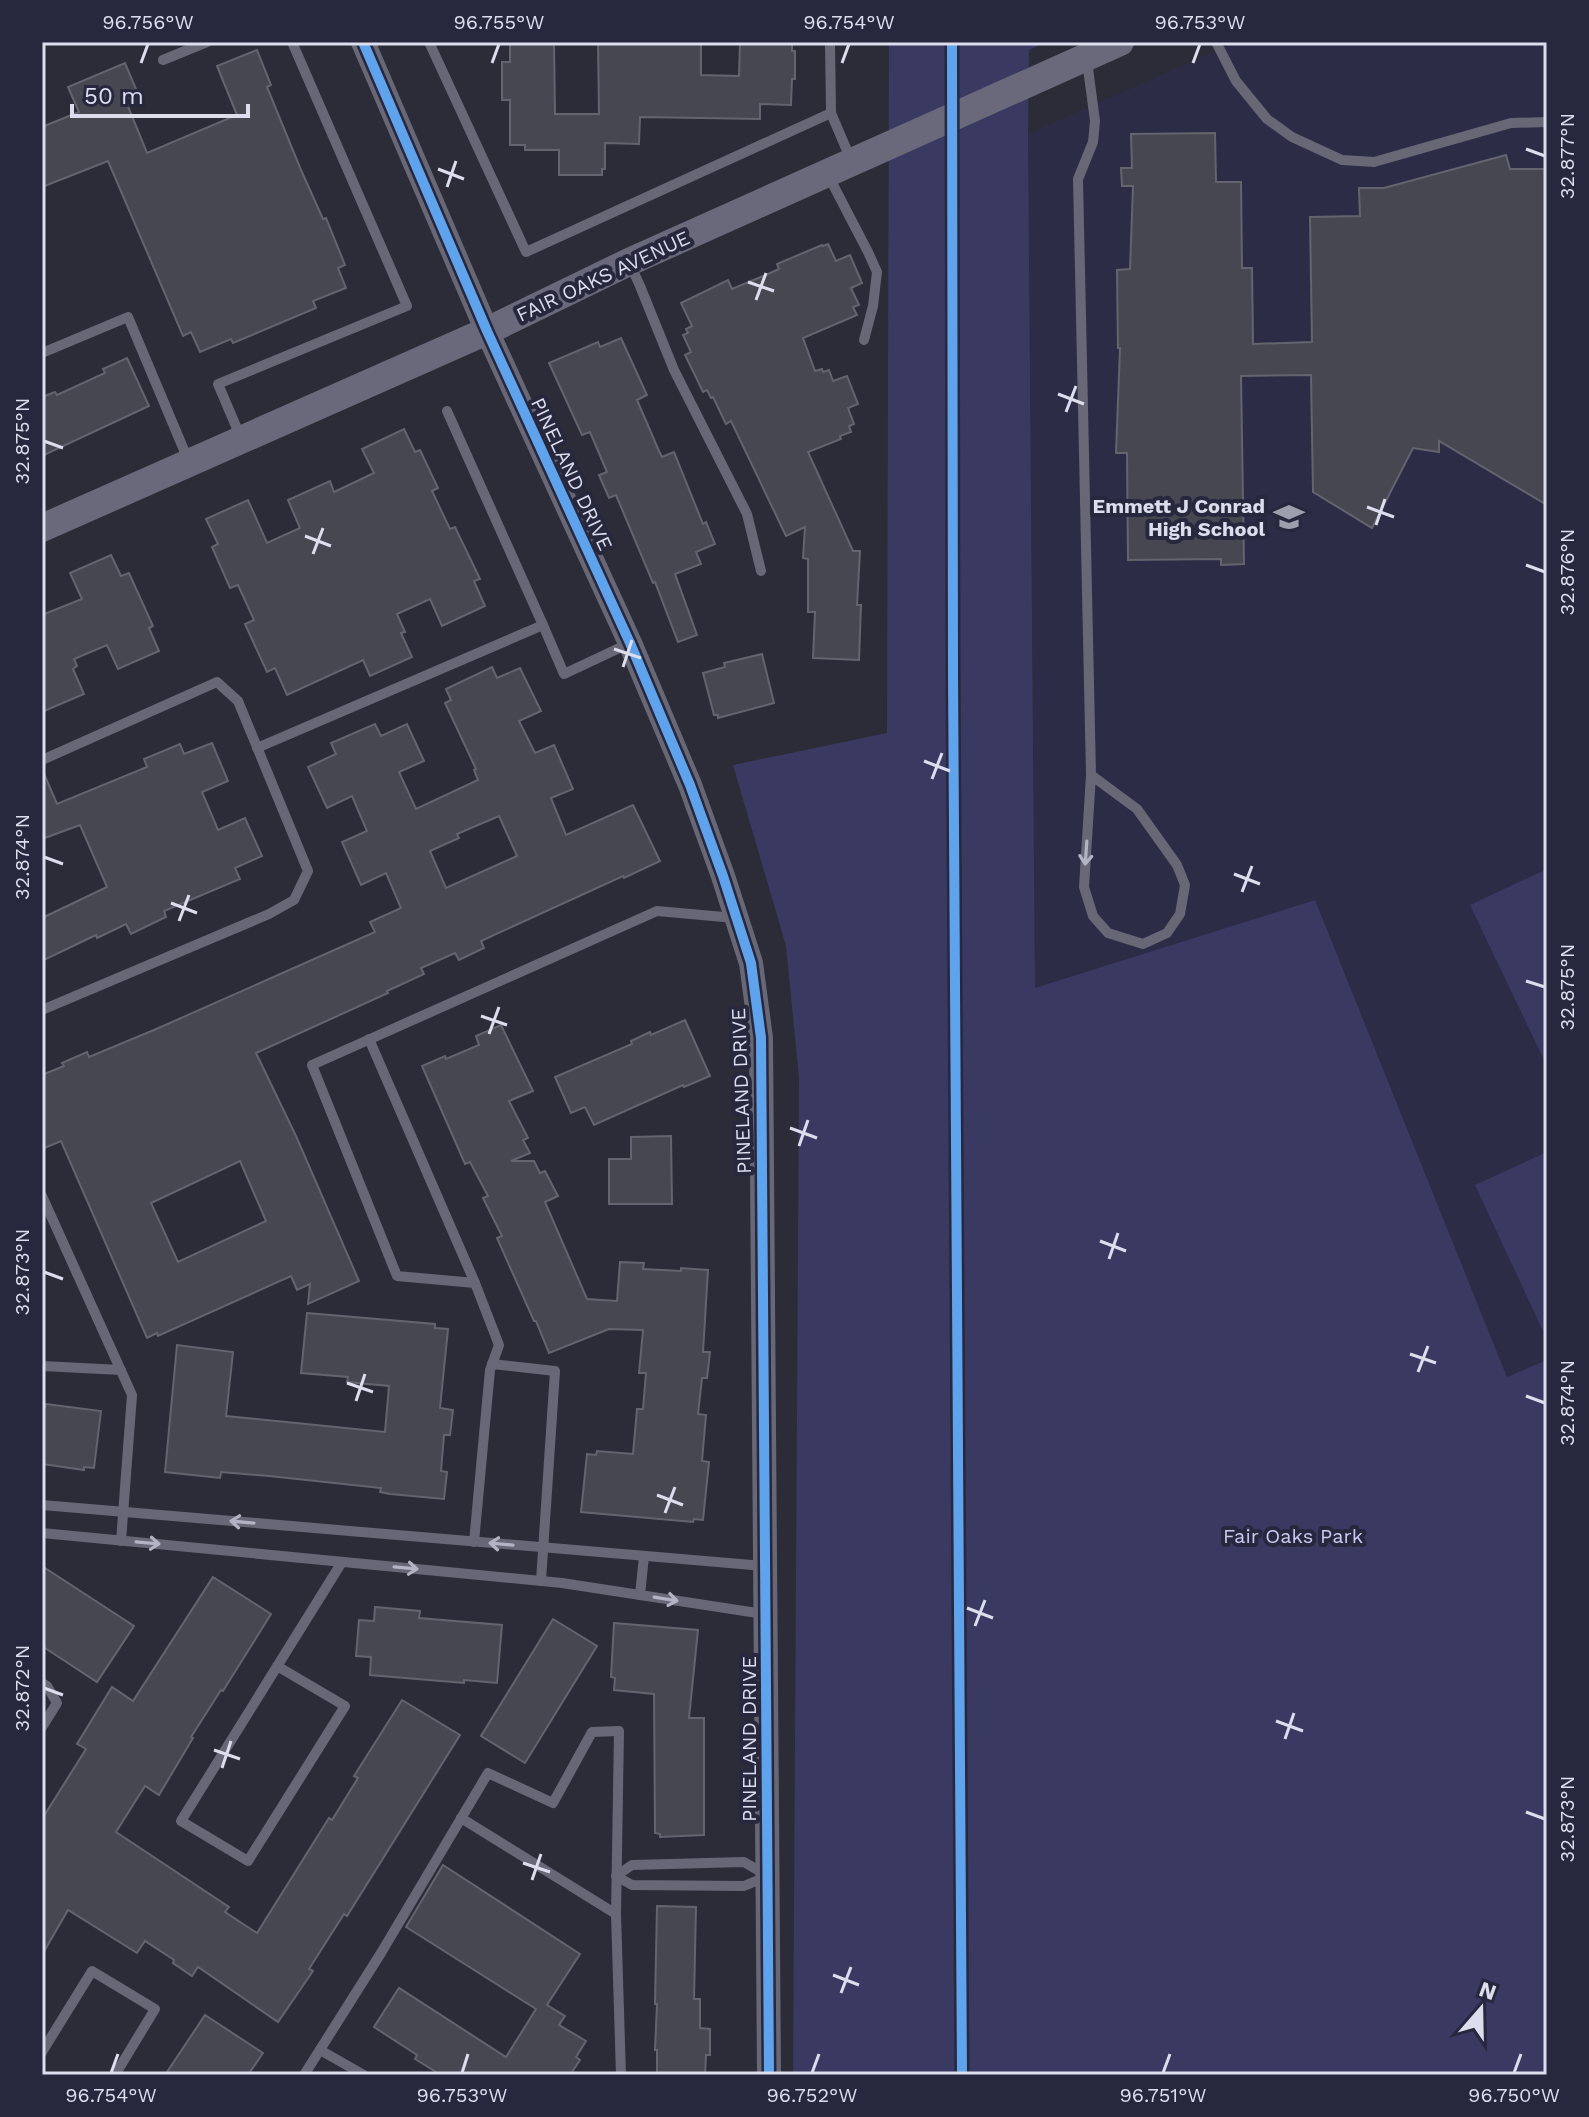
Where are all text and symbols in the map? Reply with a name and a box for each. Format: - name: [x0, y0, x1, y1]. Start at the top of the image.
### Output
- text: 96.756°W: [102, 10, 194, 34]
- text: 96.755°W: [454, 10, 545, 34]
- text: 96.754°W: [803, 10, 895, 34]
- text: 96.753°W: [1154, 10, 1246, 34]
- scale bar: [72, 68, 248, 118]
- text: 50 m: [84, 82, 144, 110]
- text: 32.877°N: [1555, 113, 1579, 199]
- street label: FAIR OAKS AVENUE: [512, 225, 694, 327]
- street label: PINELAND DRIVE: [526, 394, 618, 554]
- text: 32.875°N: [10, 398, 34, 484]
- place label: Emmett J Conrad High School: [1093, 494, 1265, 541]
- school or university icon: Emmett J Conrad High School: [1272, 500, 1306, 534]
- text: 32.876°N: [1555, 528, 1579, 616]
- text: 32.874°N: [10, 814, 34, 900]
- one-way arrow: [1078, 839, 1093, 866]
- text: 32.875°N: [1555, 944, 1579, 1030]
- street label: PINELAND DRIVE: [726, 1008, 756, 1174]
- text: 32.873°N: [10, 1229, 34, 1315]
- text: 32.874°N: [1555, 1360, 1579, 1446]
- one-way arrow: [229, 1514, 256, 1529]
- park label: Fair Oaks Park: [1223, 1524, 1363, 1548]
- one-way arrow: [134, 1536, 160, 1551]
- one-way arrow: [488, 1536, 515, 1551]
- one-way arrow: [392, 1561, 419, 1576]
- one-way arrow: [653, 1592, 679, 1607]
- text: 32.872°N: [10, 1645, 34, 1731]
- street label: PINELAND DRIVE: [737, 1656, 761, 1822]
- text: 32.873°N: [1555, 1776, 1579, 1862]
- north arrow: [1441, 1969, 1521, 2049]
- text: N: [1476, 1976, 1500, 2005]
- text: 96.754°W: [65, 2083, 157, 2107]
- text: 96.753°W: [416, 2083, 508, 2107]
- text: 96.752°W: [766, 2083, 858, 2107]
- text: 96.751°W: [1119, 2083, 1207, 2107]
- text: 96.750°W: [1468, 2083, 1560, 2107]

